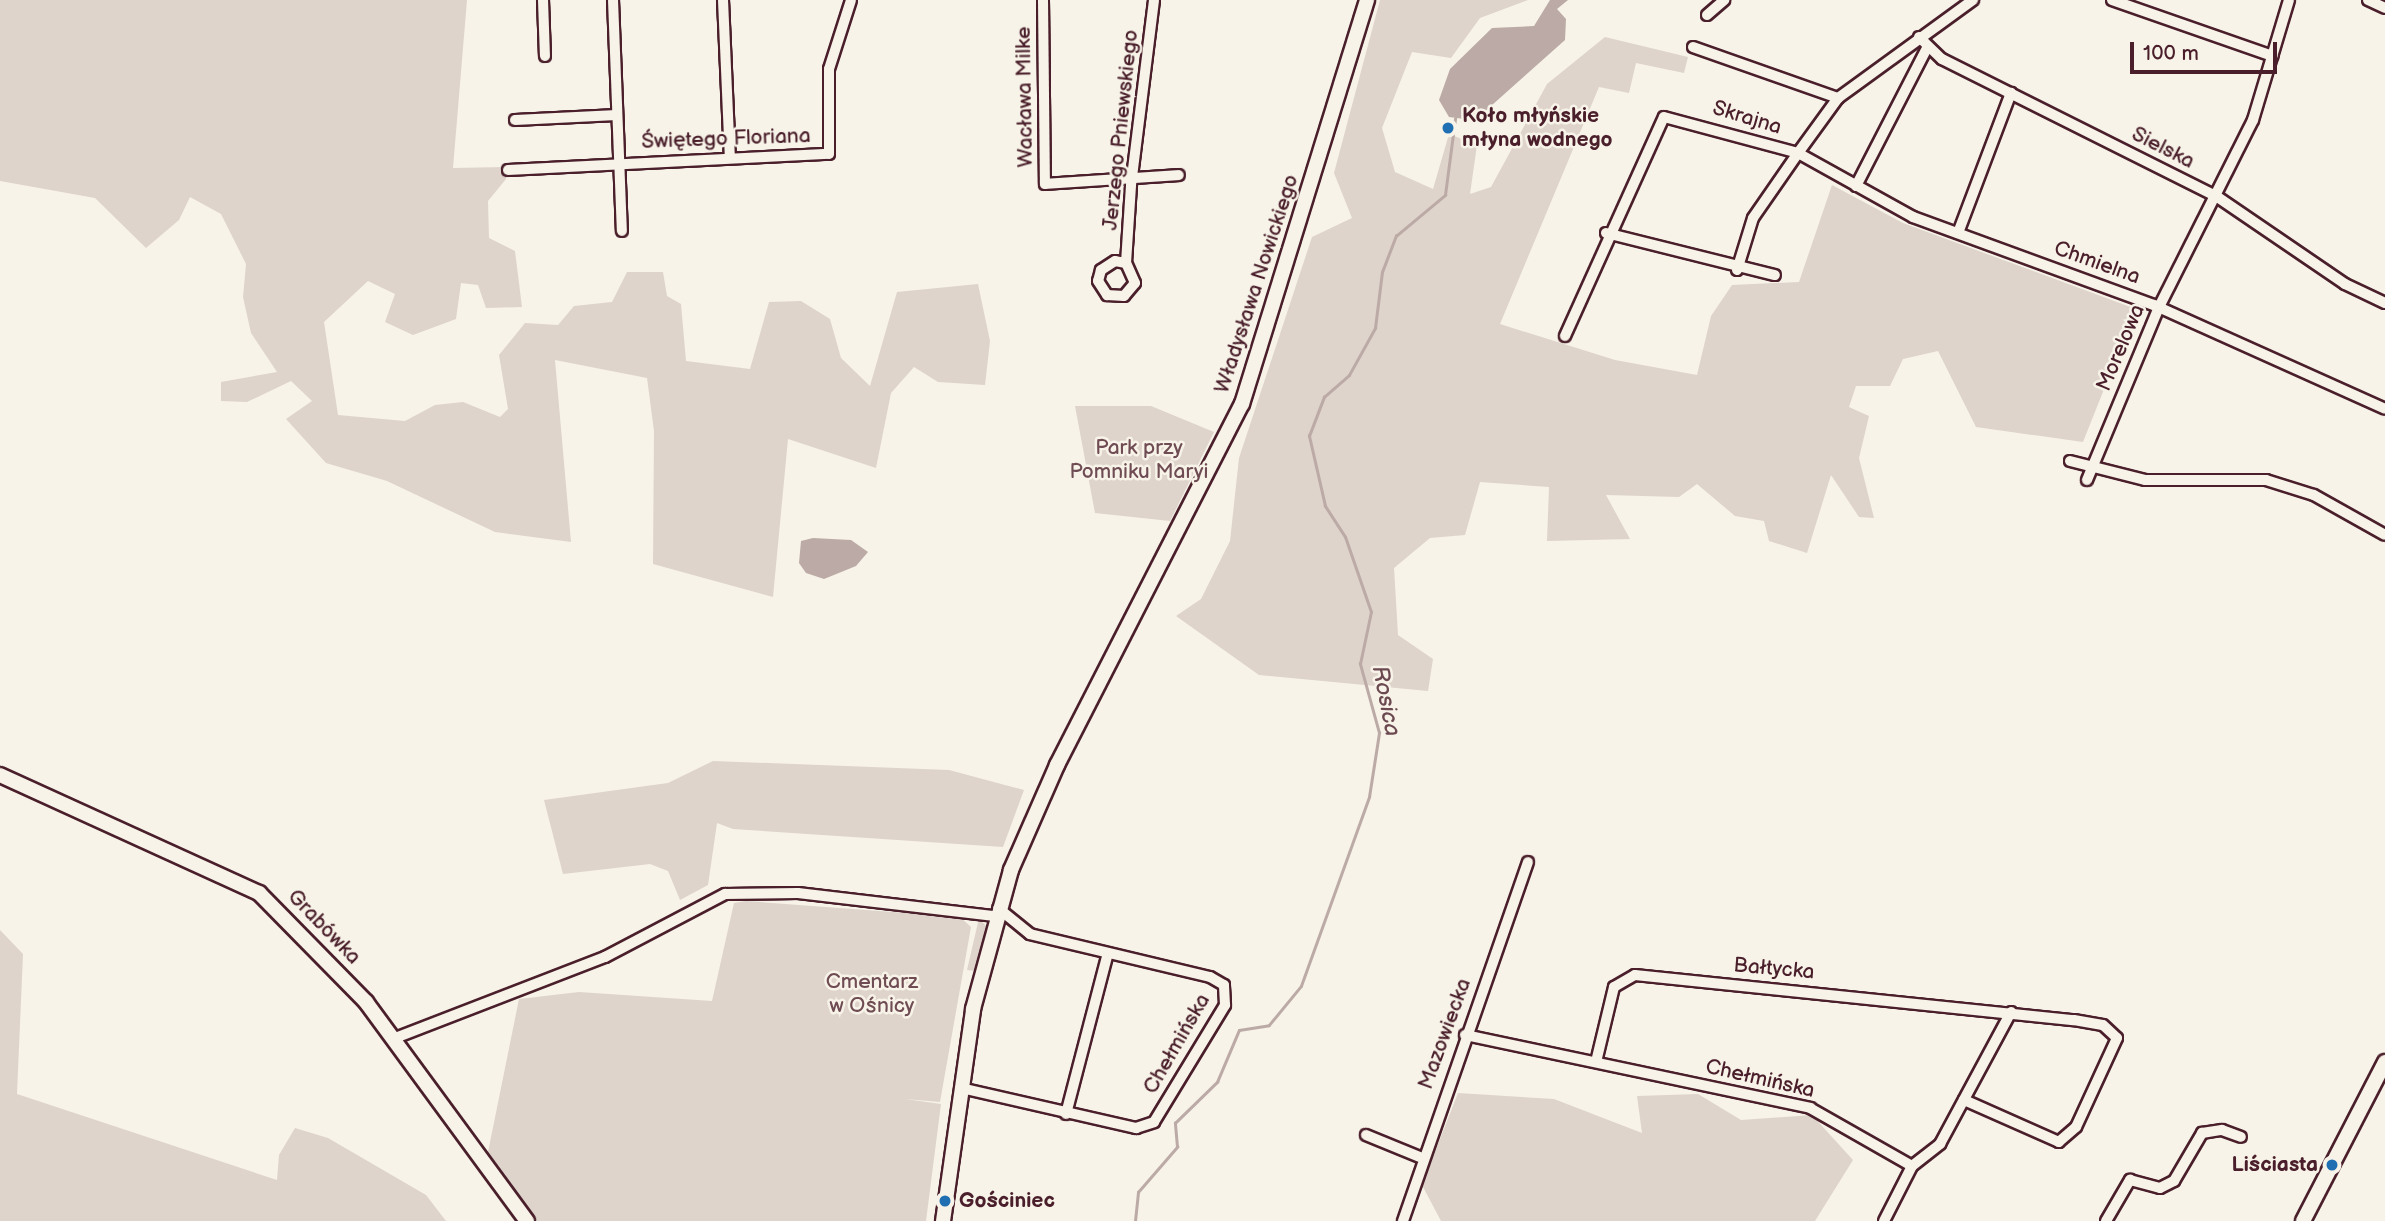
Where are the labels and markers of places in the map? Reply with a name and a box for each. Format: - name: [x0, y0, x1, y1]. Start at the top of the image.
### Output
- place label: Koło młyńskie młyna wodnego: [1462, 103, 1613, 153]
- marker: Koło młyńskie młyna wodnego: [1440, 120, 1456, 136]
- place label: Liściasta: [2232, 1152, 2318, 1178]
- marker: Liściasta: [2324, 1157, 2340, 1173]
- place label: Gościniec: [959, 1188, 1055, 1214]
- marker: Gościniec: [937, 1193, 953, 1209]

